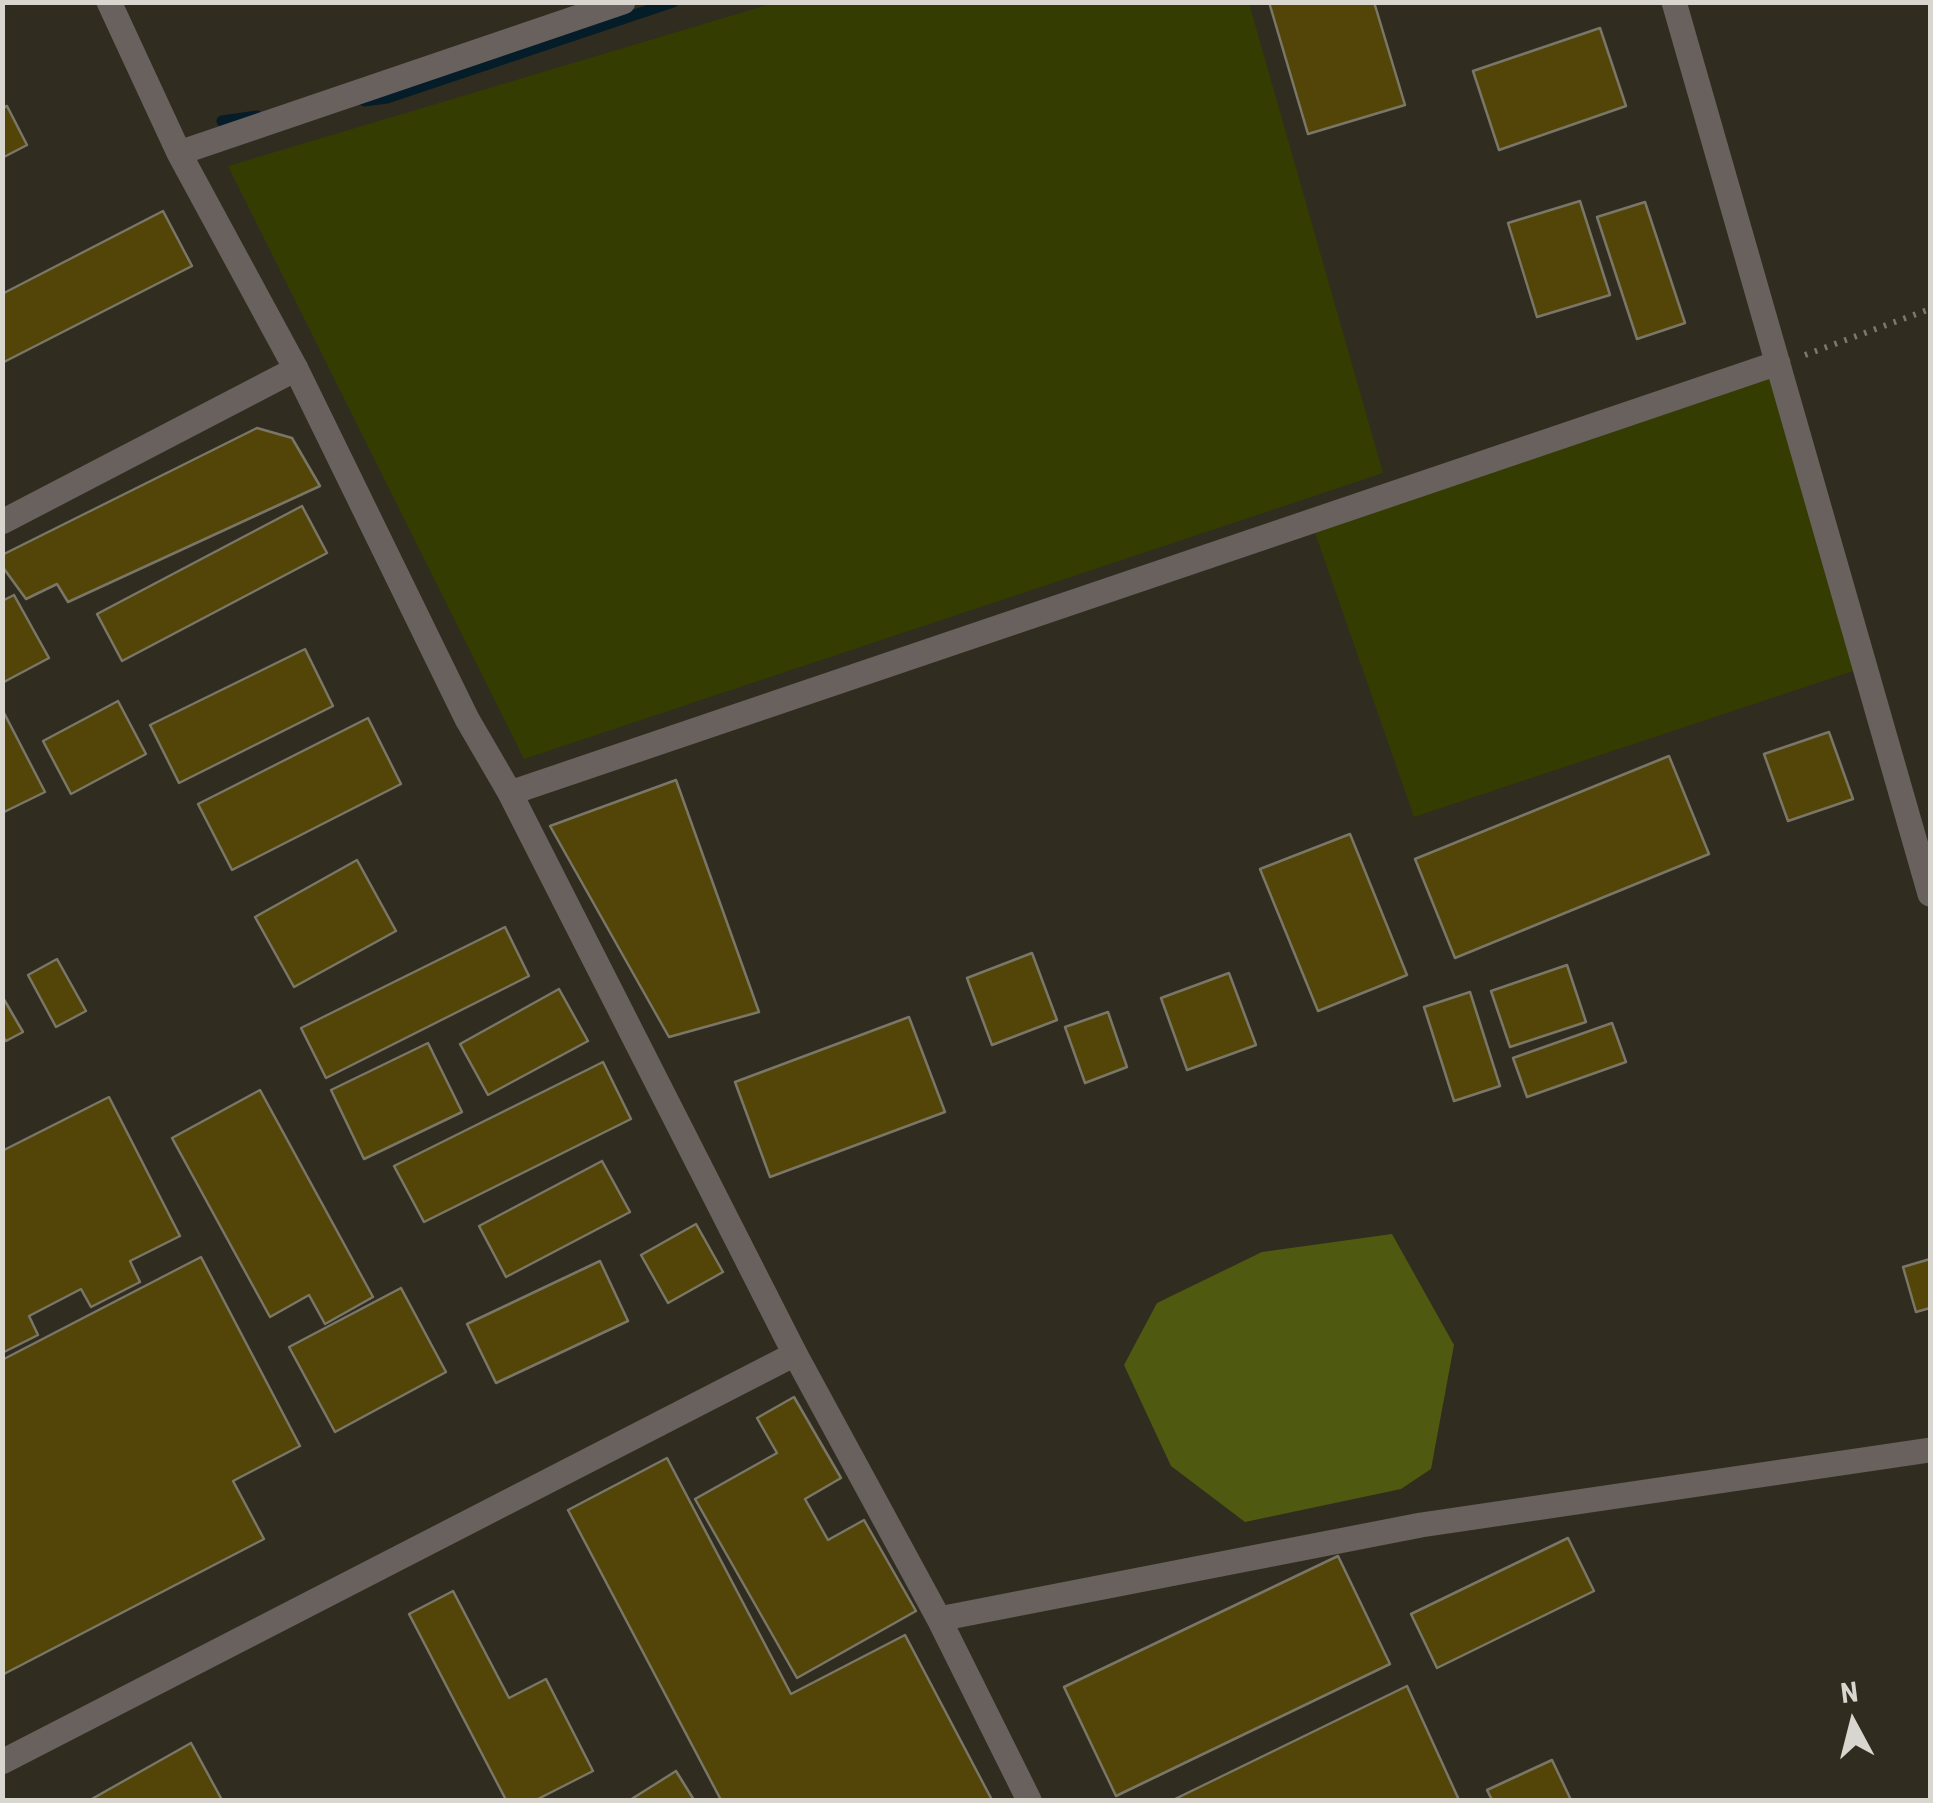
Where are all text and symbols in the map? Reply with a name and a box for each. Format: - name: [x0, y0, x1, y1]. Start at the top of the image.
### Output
- north arrow: [1803, 1673, 1903, 1773]
- text: N: [1839, 1675, 1860, 1710]

